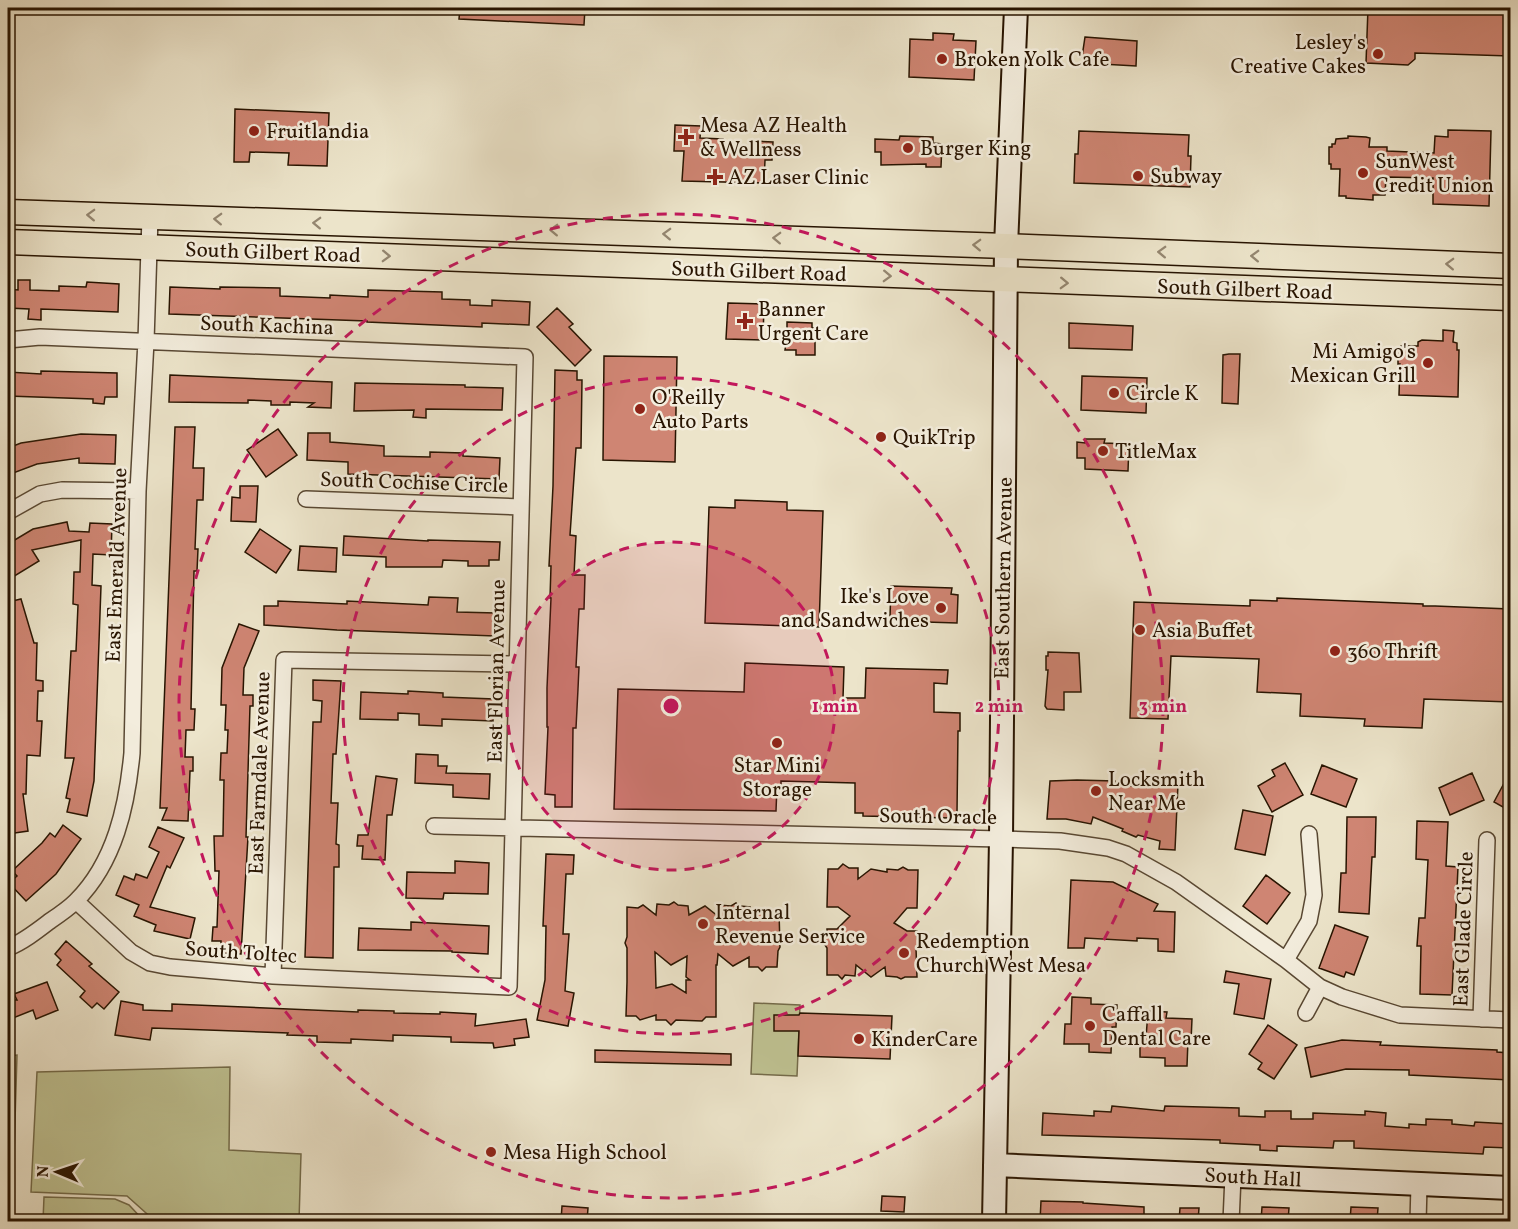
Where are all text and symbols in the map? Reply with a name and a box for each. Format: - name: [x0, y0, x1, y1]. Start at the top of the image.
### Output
- place label: Lesley's Creative Cakes: [1230, 29, 1366, 82]
- place label: Broken Yolk Cafe: [954, 46, 1110, 75]
- marker: Lesley's Creative Cakes: [1371, 47, 1385, 61]
- marker: Broken Yolk Cafe: [935, 52, 949, 66]
- place label: Mesa AZ Health & Wellness: [700, 112, 847, 165]
- place label: Fruitlandia: [266, 118, 369, 147]
- marker: Fruitlandia: [247, 124, 261, 138]
- marker: Mesa AZ Health & Wellness: [677, 128, 695, 146]
- place label: Burger King: [920, 135, 1031, 164]
- marker: Burger King: [901, 141, 915, 155]
- place label: SunWest Credit Union: [1375, 148, 1494, 201]
- place label: Subway: [1150, 163, 1223, 192]
- place label: AZ Laser Clinic: [728, 164, 869, 193]
- marker: SunWest Credit Union: [1356, 166, 1370, 180]
- marker: AZ Laser Clinic: [706, 168, 724, 186]
- marker: Subway: [1131, 169, 1145, 183]
- one-way arrow: [87, 209, 96, 221]
- one-way arrow: [213, 213, 222, 226]
- one-way arrow: [312, 216, 321, 229]
- one-way arrow: [549, 224, 558, 236]
- one-way arrow: [662, 228, 671, 240]
- one-way arrow: [773, 232, 782, 244]
- street label: South Gilbert Road: [185, 236, 361, 271]
- one-way arrow: [973, 238, 982, 251]
- one-way arrow: [1157, 246, 1166, 259]
- one-way arrow: [1251, 249, 1260, 262]
- one-way arrow: [381, 250, 390, 263]
- street label: South Gilbert Road: [671, 255, 847, 290]
- one-way arrow: [1445, 257, 1454, 270]
- one-way arrow: [883, 269, 892, 282]
- street label: South Gilbert Road: [1157, 273, 1333, 308]
- one-way arrow: [1060, 276, 1069, 289]
- place label: Banner Urgent Care: [758, 296, 869, 349]
- street label: South Kachina: [199, 310, 334, 343]
- marker: Banner Urgent Care: [736, 312, 754, 330]
- place label: Mi Amigo's Mexican Grill: [1290, 338, 1416, 391]
- marker: Mi Amigo's Mexican Grill: [1421, 356, 1435, 370]
- place label: Circle K: [1126, 380, 1198, 409]
- place label: O'Reilly Auto Parts: [652, 384, 749, 437]
- marker: Circle K: [1107, 386, 1121, 400]
- marker: O'Reilly Auto Parts: [633, 402, 647, 416]
- place label: QuikTrip: [893, 424, 976, 453]
- marker: QuikTrip: [874, 430, 888, 444]
- place label: TitleMax: [1115, 438, 1197, 467]
- marker: TitleMax: [1096, 444, 1110, 458]
- street label: South Cochise Circle: [319, 466, 509, 501]
- street label: East Emerald Avenue: [100, 467, 135, 663]
- street label: East Southern Avenue: [988, 477, 1021, 679]
- street label: East Florian Avenue: [481, 579, 514, 763]
- place label: Ike's Love and Sandwiches: [781, 583, 929, 636]
- marker: Ike's Love and Sandwiches: [934, 601, 948, 615]
- place label: Asia Buffet: [1152, 617, 1253, 646]
- marker: Asia Buffet: [1133, 623, 1147, 637]
- place label: 360 Thrift: [1347, 638, 1439, 667]
- marker: 360 Thrift: [1328, 644, 1342, 658]
- street label: East Farmdale Avenue: [242, 671, 279, 875]
- text: 1 min: [812, 695, 858, 720]
- text: 2 min: [975, 695, 1023, 720]
- text: 3 min: [1139, 695, 1187, 720]
- centre of rings: [661, 696, 681, 716]
- marker: Star Mini Storage: [770, 736, 784, 750]
- place label: Star Mini Storage: [733, 752, 821, 805]
- place label: Locksmith Near Me: [1108, 766, 1205, 819]
- marker: Locksmith Near Me: [1089, 784, 1103, 798]
- street label: South Oracle: [879, 802, 997, 833]
- street label: East Glade Circle: [1447, 851, 1482, 1007]
- place label: Internal Revenue Service: [715, 899, 865, 952]
- marker: Internal Revenue Service: [696, 917, 710, 931]
- place label: Redemption Church West Mesa: [916, 928, 1086, 981]
- street label: South Toltec: [184, 935, 298, 972]
- marker: Redemption Church West Mesa: [897, 946, 911, 960]
- place label: Caffall Dental Care: [1102, 1001, 1211, 1054]
- marker: Caffall Dental Care: [1083, 1019, 1097, 1033]
- place label: KinderCare: [871, 1026, 978, 1055]
- marker: KinderCare: [852, 1032, 866, 1046]
- place label: Mesa High School: [503, 1139, 667, 1168]
- north arrow: [27, 1142, 87, 1202]
- marker: Mesa High School: [484, 1145, 498, 1159]
- street label: South Hall: [1203, 1161, 1302, 1196]
- text: N: [33, 1165, 55, 1178]

